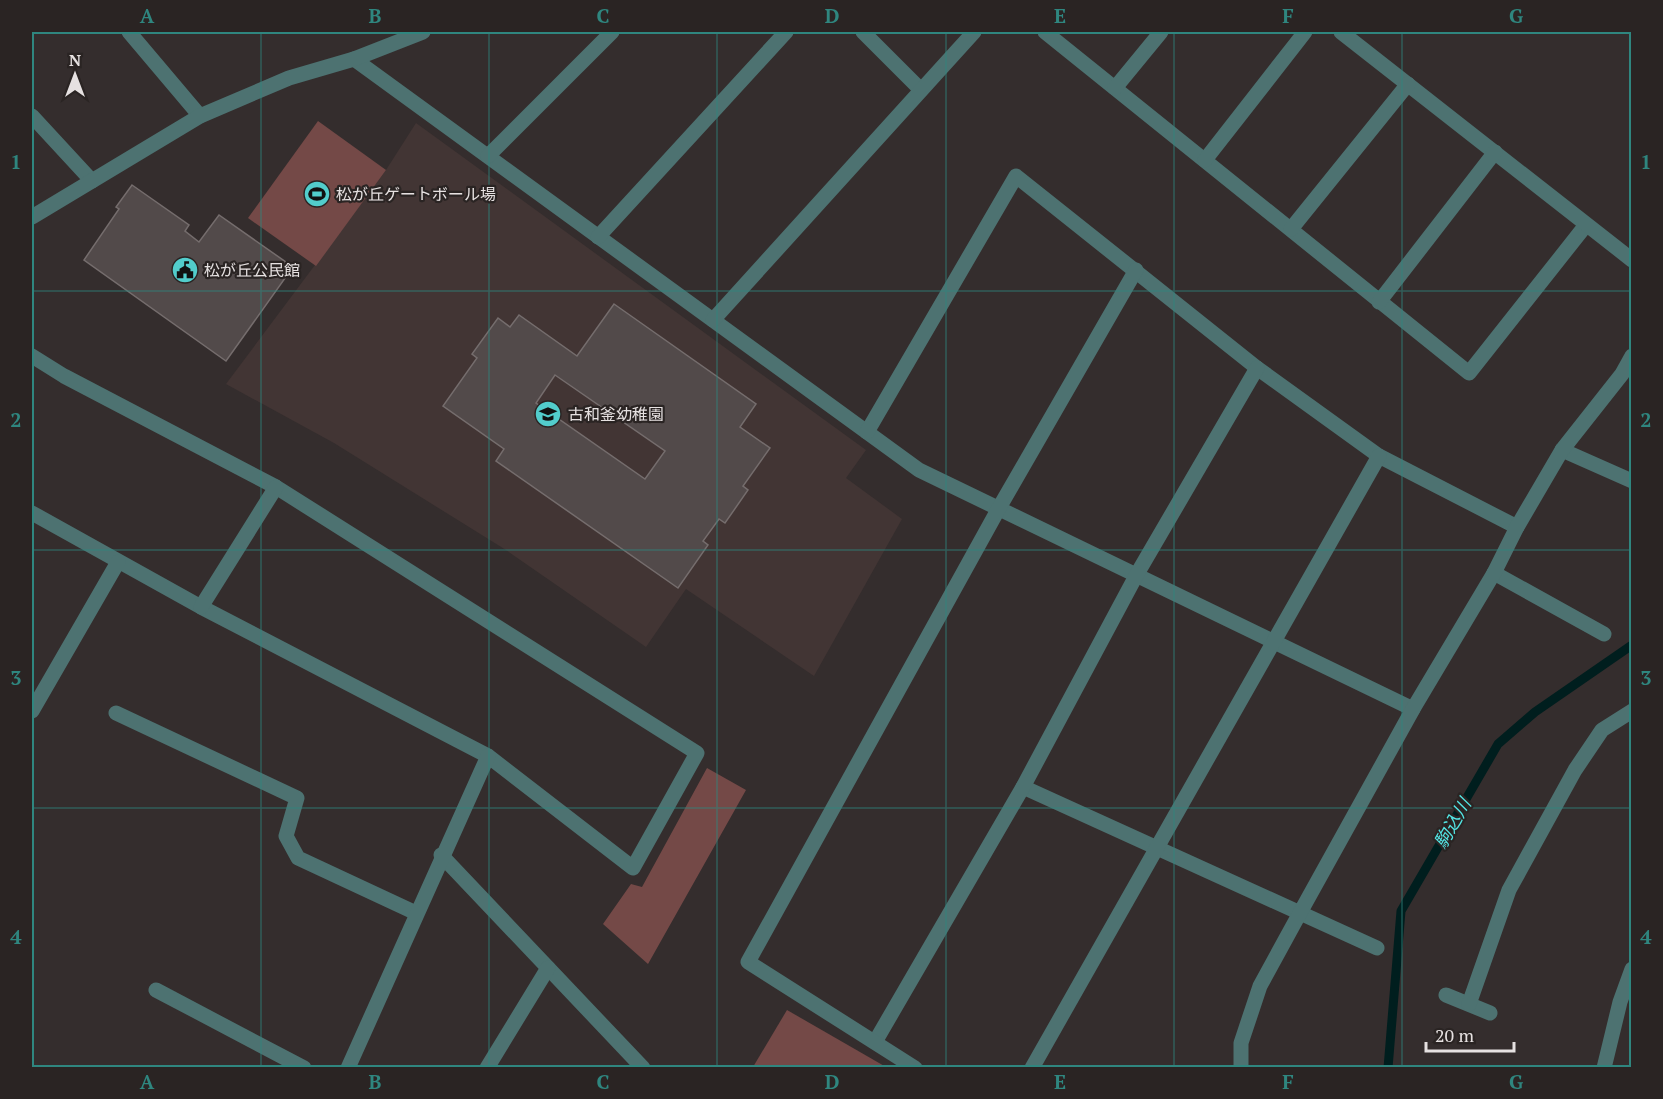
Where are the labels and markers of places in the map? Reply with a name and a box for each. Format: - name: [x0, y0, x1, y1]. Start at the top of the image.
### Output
- sports icon: 松が丘ゲートボール場: [302, 179, 332, 209]
- place label: 松が丘ゲートボール場: [336, 183, 496, 205]
- public building icon: 松が丘公民館: [170, 255, 200, 285]
- place label: 松が丘公民館: [204, 259, 300, 281]
- school or university icon: 古和釜幼稚園: [533, 399, 563, 429]
- place label: 古和釜幼稚園: [568, 403, 664, 425]

